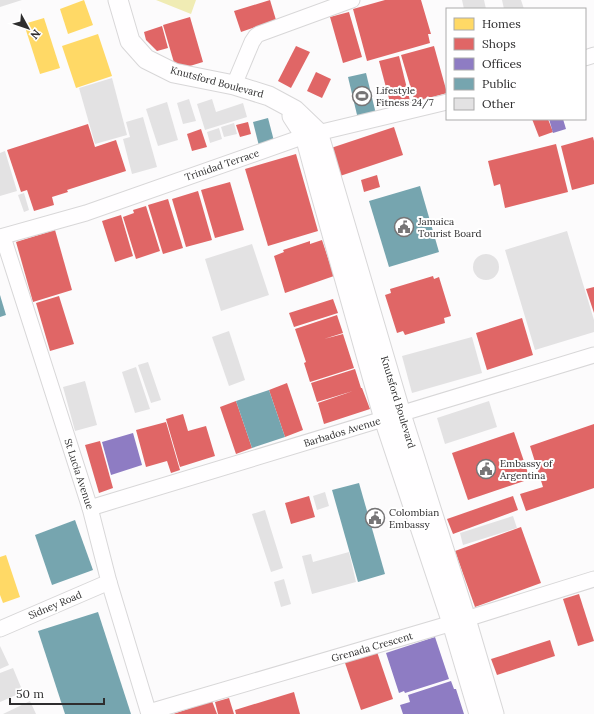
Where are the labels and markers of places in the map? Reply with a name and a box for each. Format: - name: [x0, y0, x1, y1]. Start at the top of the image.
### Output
- place label: Lifestyle Fitness 24/7: [376, 84, 434, 109]
- sports icon: Lifestyle Fitness 24/7: [351, 85, 373, 107]
- place label: Jamaica Tourist Board: [417, 215, 481, 240]
- public building icon: Jamaica Tourist Board: [393, 216, 415, 238]
- place label: Embassy of Argentina: [499, 457, 553, 482]
- public building icon: Embassy of Argentina: [475, 458, 497, 480]
- place label: Colombian Embassy: [389, 506, 439, 531]
- public building icon: Colombian Embassy: [364, 507, 386, 529]

